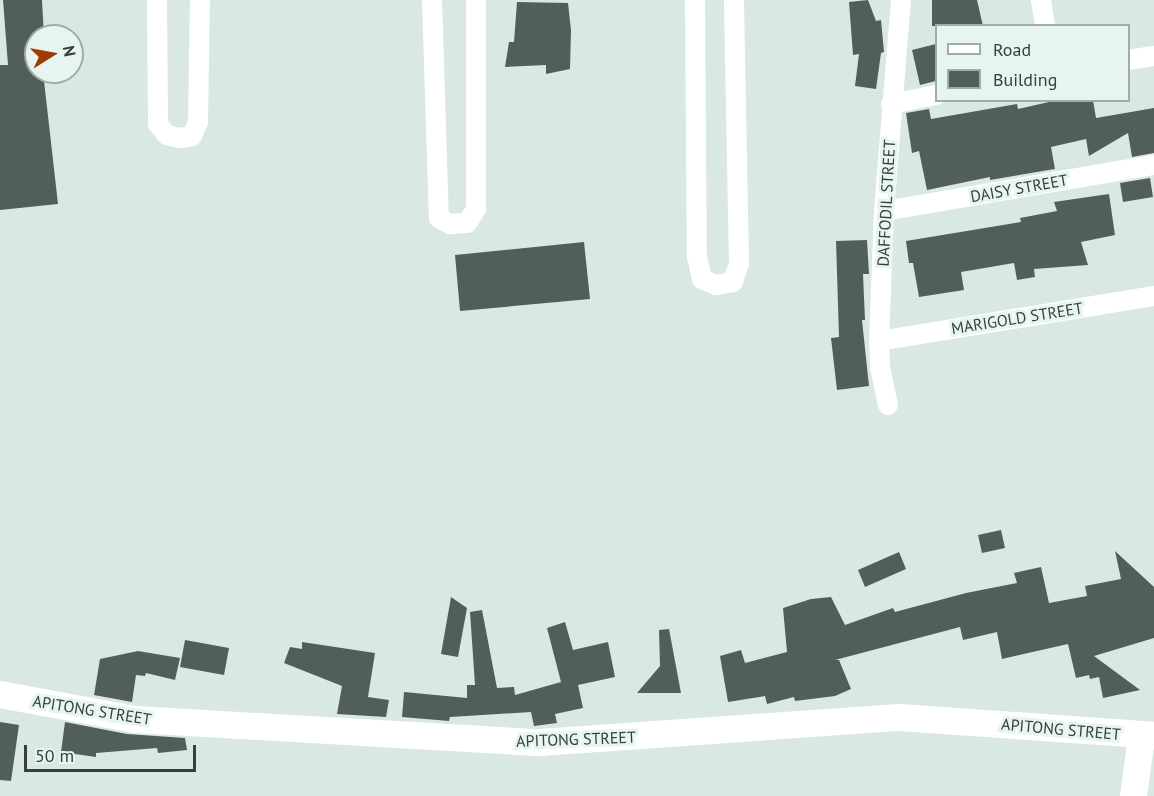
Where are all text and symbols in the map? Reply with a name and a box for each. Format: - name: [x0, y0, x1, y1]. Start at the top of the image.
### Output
- north arrow: [24, 24, 84, 84]
- legend: [935, 24, 1130, 102]
- text: Road: [993, 38, 1031, 61]
- text: N: [59, 44, 81, 58]
- text: Building: [993, 68, 1057, 91]
- street label: DAFFODIL STREET: [873, 139, 899, 267]
- street label: DAISY STREET: [969, 170, 1069, 206]
- street label: MARIGOLD STREET: [950, 298, 1084, 338]
- street label: APITONG STREET: [31, 691, 153, 729]
- street label: APITONG STREET: [1001, 714, 1121, 744]
- street label: APITONG STREET: [516, 727, 636, 751]
- scale bar: [27, 733, 200, 771]
- text: 50 m: [35, 744, 74, 767]

